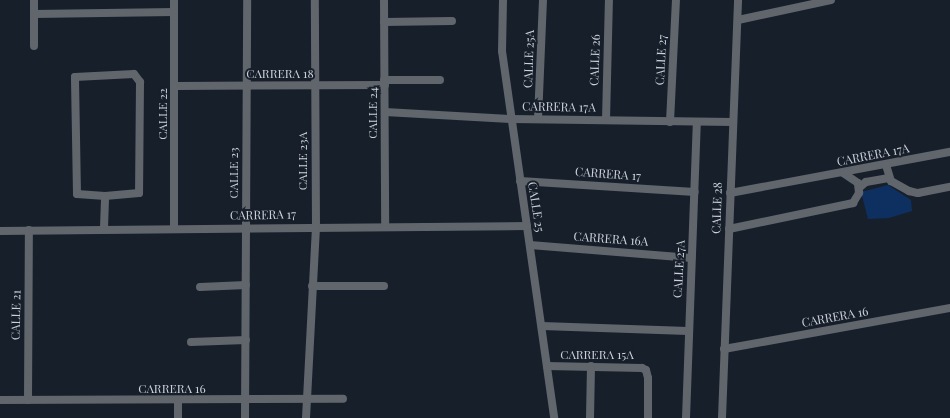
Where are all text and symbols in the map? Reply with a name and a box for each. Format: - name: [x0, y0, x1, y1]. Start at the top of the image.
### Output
- street label: CALLE 25A: [521, 30, 537, 88]
- street label: CALLE 26: [587, 34, 603, 86]
- street label: CALLE 27: [652, 34, 670, 86]
- street label: CARRERA 18: [246, 67, 314, 81]
- street label: CALLE 24: [366, 87, 380, 139]
- street label: CALLE 22: [156, 88, 170, 140]
- street label: CARRERA 17A: [522, 99, 596, 115]
- street label: CALLE 23A: [296, 132, 310, 190]
- street label: CARRERA 17A: [835, 141, 911, 169]
- street label: CALLE 23: [227, 147, 241, 199]
- street label: CARRERA 17: [575, 165, 641, 183]
- street label: CALLE 25: [525, 181, 547, 233]
- street label: CALLE 28: [709, 182, 725, 234]
- street label: CARRERA 17: [230, 207, 296, 223]
- street label: CARRERA 16A: [573, 229, 649, 249]
- street label: CALLE 27A: [670, 240, 688, 298]
- street label: CALLE 21: [8, 290, 24, 340]
- street label: CARRERA 16: [801, 304, 869, 330]
- street label: CARRERA 15A: [560, 348, 634, 362]
- street label: CARRERA 16: [138, 382, 206, 396]

